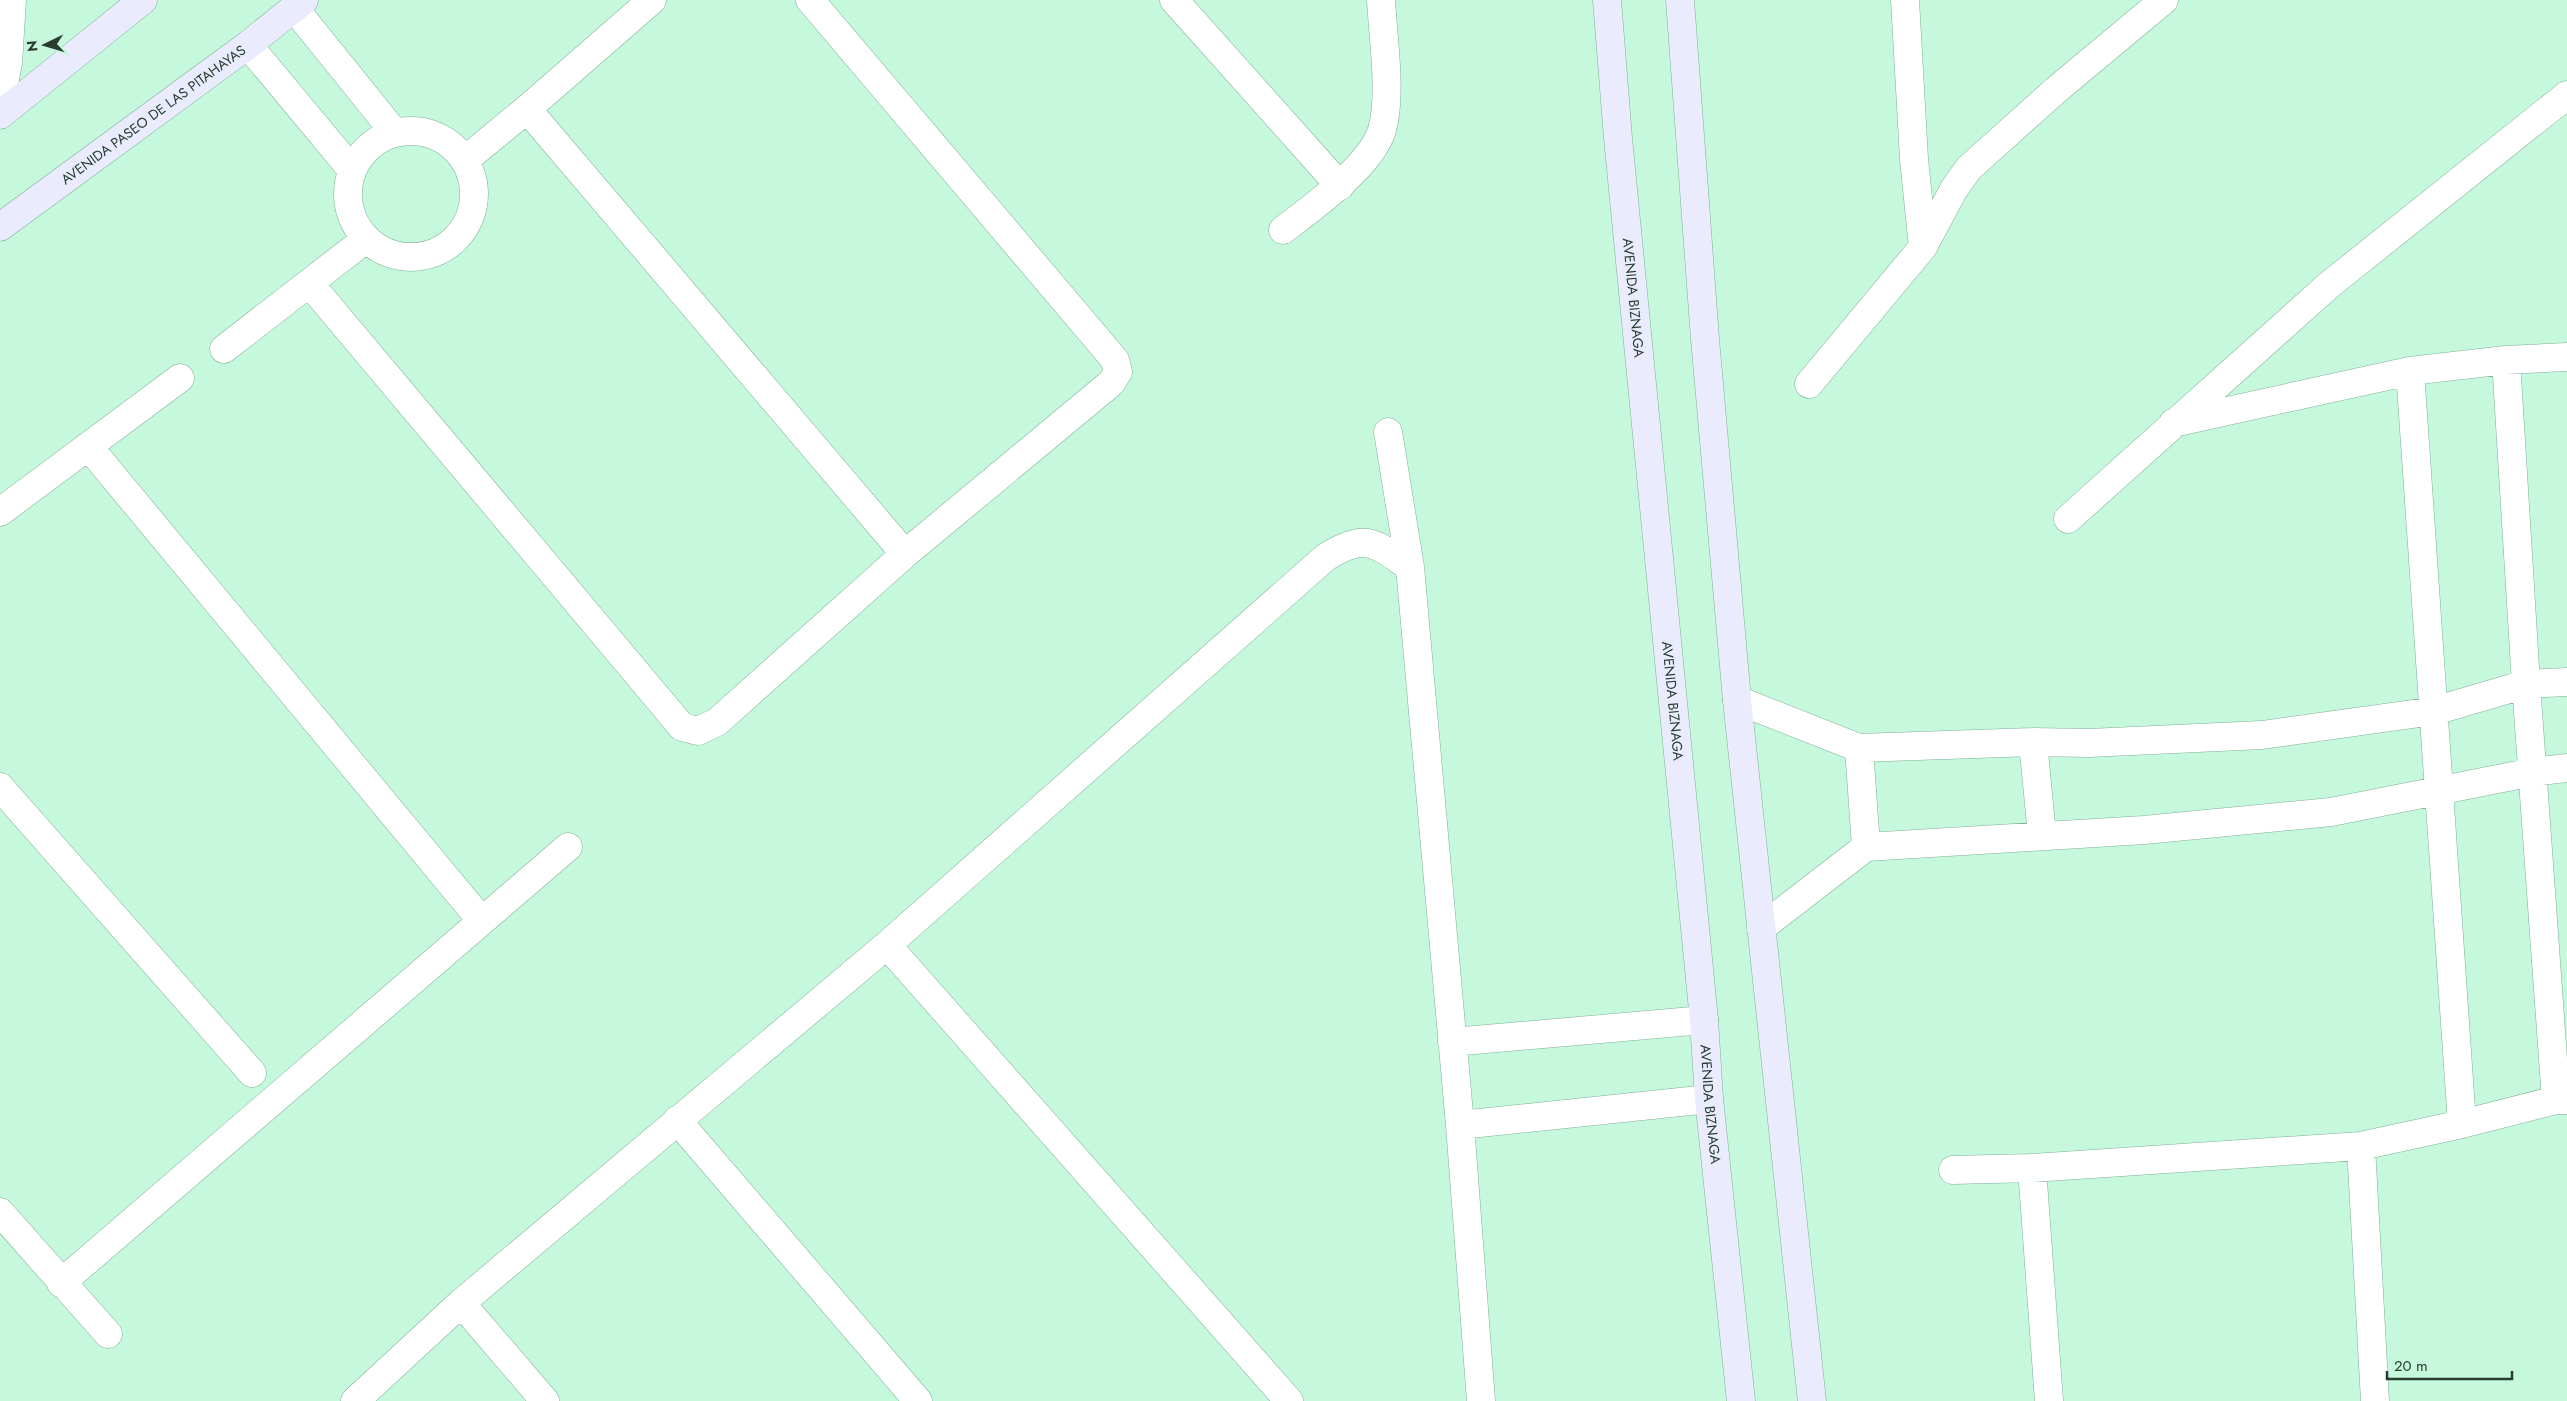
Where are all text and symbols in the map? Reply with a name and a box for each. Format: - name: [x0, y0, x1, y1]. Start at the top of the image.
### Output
- north arrow: [20, 20, 70, 70]
- text: N: [22, 40, 42, 53]
- street label: AVENIDA PASEO DE LAS PITAHAYAS: [57, 40, 250, 189]
- street label: AVENIDA BIZNAGA: [1618, 237, 1649, 359]
- street label: AVENIDA BIZNAGA: [1657, 640, 1689, 762]
- street label: AVENIDA BIZNAGA: [1696, 1044, 1726, 1166]
- scale bar: [2387, 1348, 2512, 1380]
- text: 20 m: [2394, 1355, 2428, 1377]

